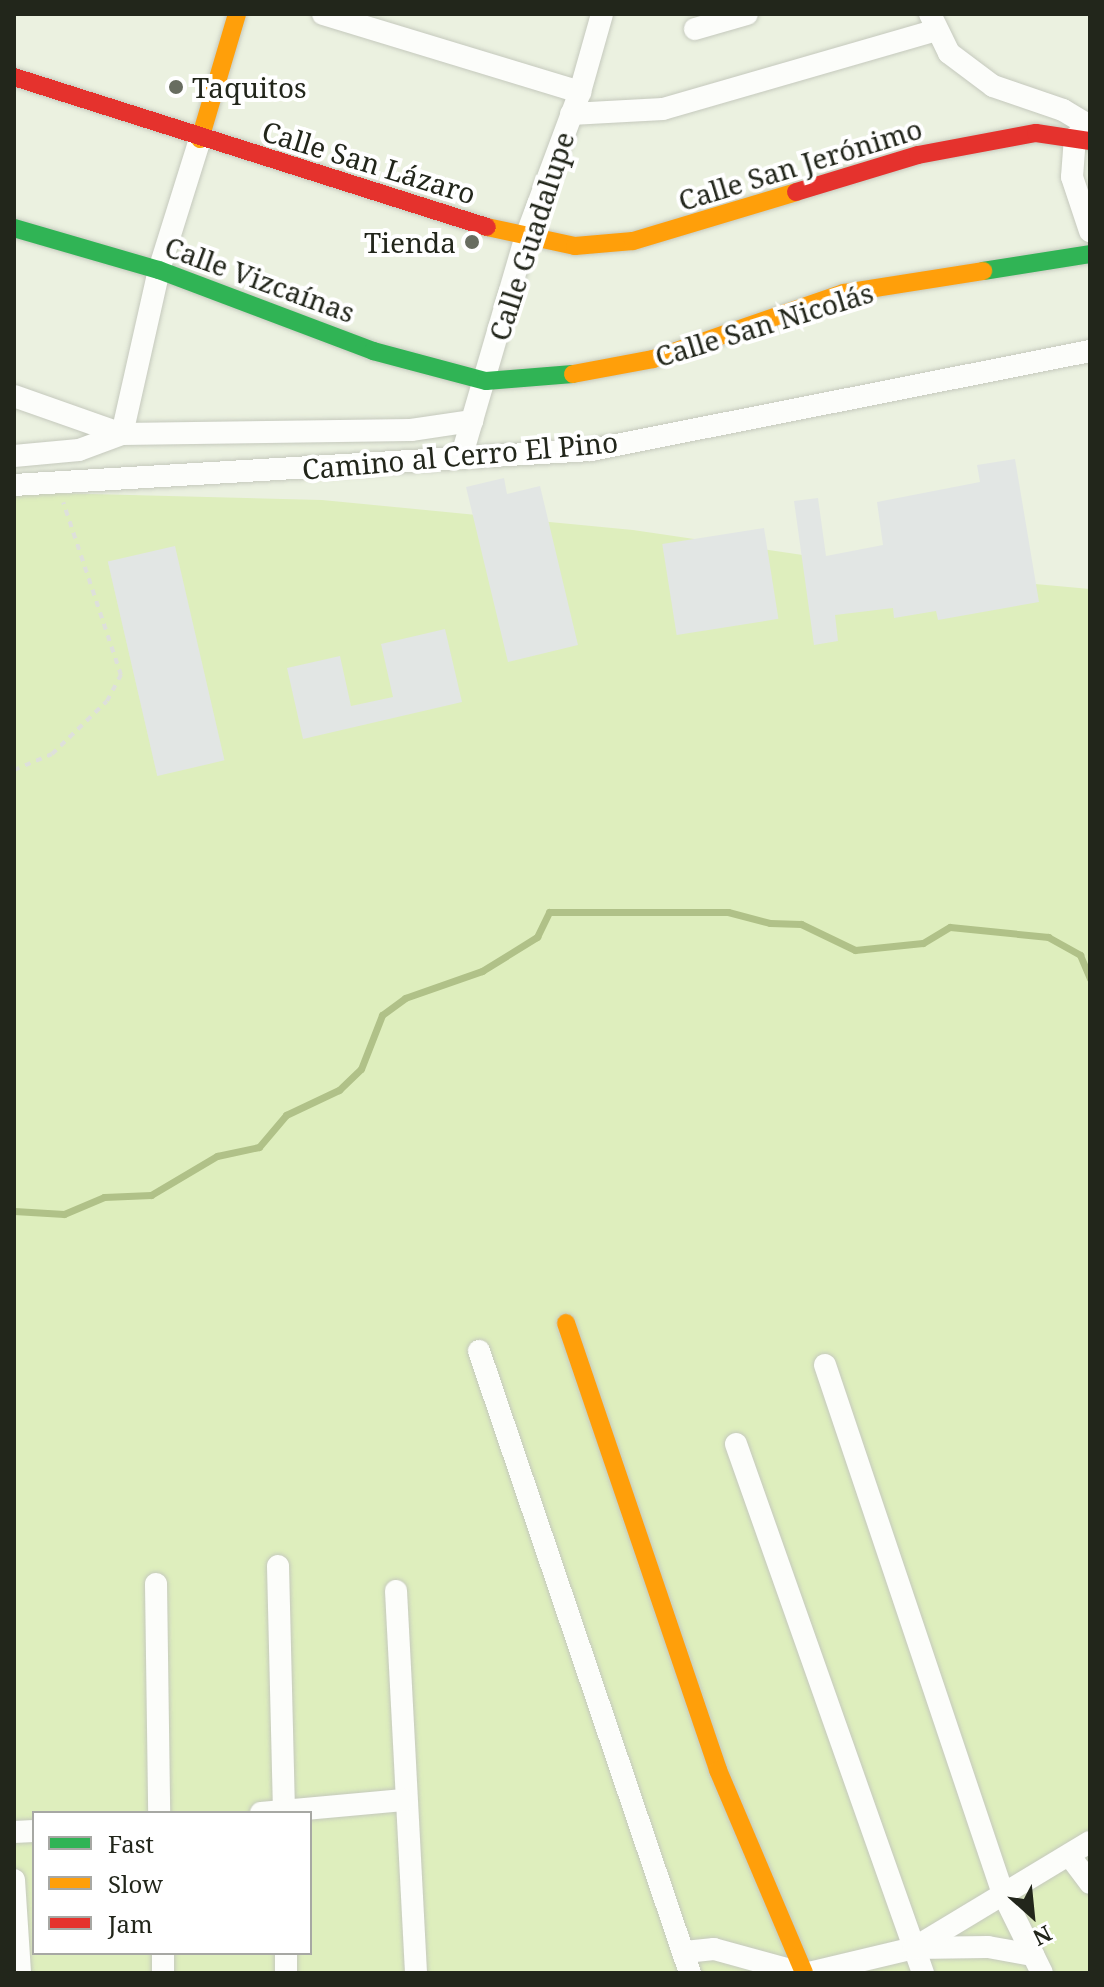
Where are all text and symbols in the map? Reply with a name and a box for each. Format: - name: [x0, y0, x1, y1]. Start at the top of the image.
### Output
- place label: Taquitos: [192, 70, 307, 104]
- marker: Taquitos: [167, 78, 185, 96]
- street label: Calle San Jerónimo: [674, 111, 926, 217]
- street label: Calle San Lázaro: [258, 114, 480, 210]
- street label: Calle Guadalupe: [481, 127, 581, 345]
- place label: Tienda: [364, 225, 456, 259]
- street label: Calle Vizcaínas: [160, 229, 360, 329]
- marker: Tienda: [463, 233, 481, 251]
- street label: Calle San Nicolás: [651, 275, 877, 373]
- street label: Camino al Cerro El Pino: [301, 424, 619, 486]
- legend: [32, 1811, 312, 1955]
- text: Fast: [108, 1827, 154, 1860]
- text: Slow: [108, 1867, 163, 1900]
- north arrow: [992, 1875, 1072, 1955]
- text: Jam: [108, 1907, 153, 1940]
- text: N: [1028, 1919, 1057, 1954]

